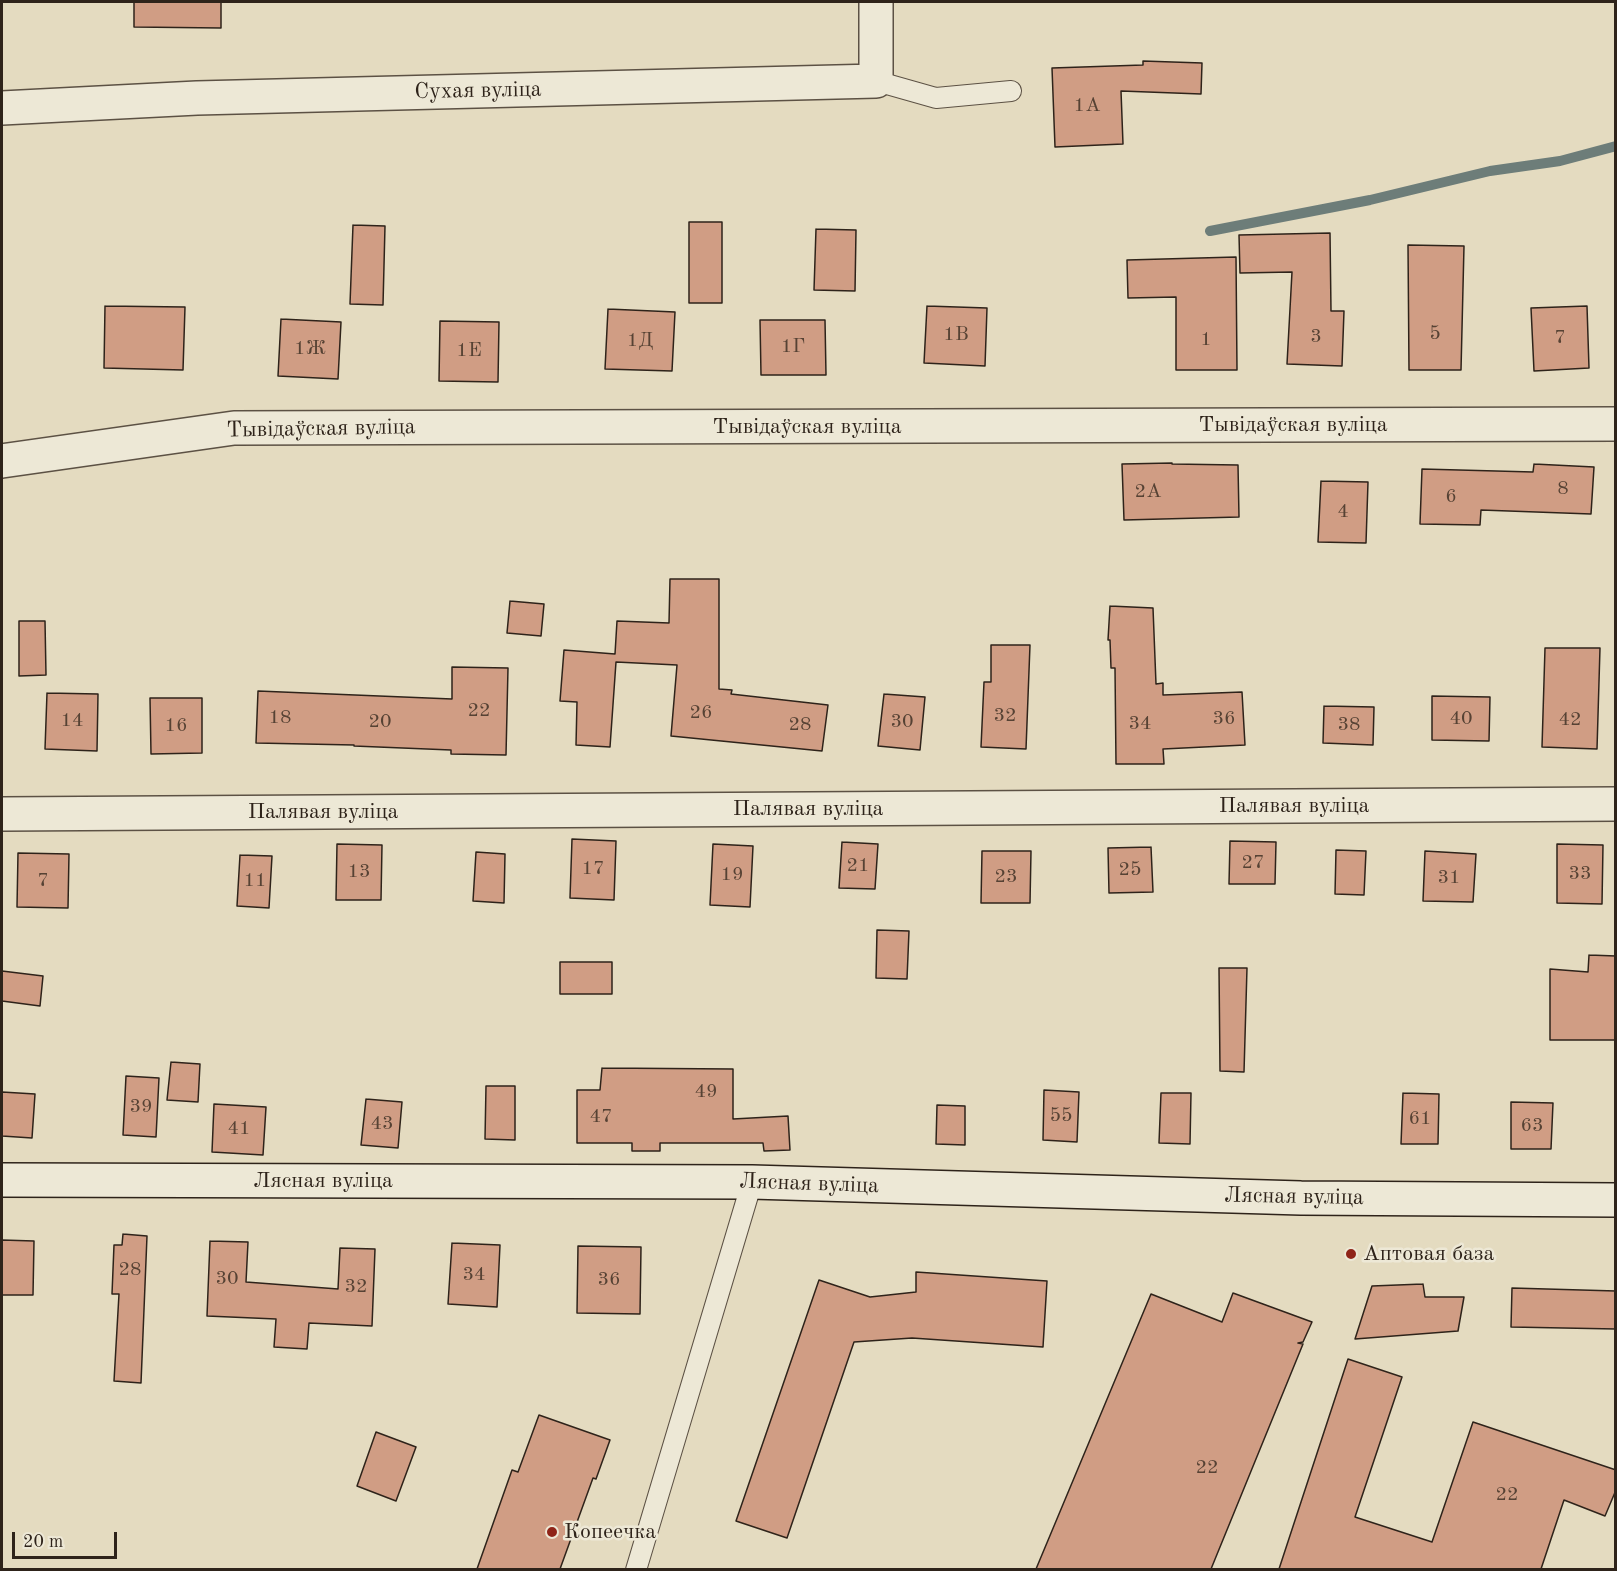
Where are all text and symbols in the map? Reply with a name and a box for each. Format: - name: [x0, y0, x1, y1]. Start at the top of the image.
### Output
- street label: Сухая вуліца: [414, 77, 542, 105]
- house number: 1А: [1074, 94, 1100, 118]
- house number: 5: [1429, 322, 1441, 346]
- house number: 1В: [943, 323, 969, 347]
- house number: 3: [1310, 325, 1322, 349]
- house number: 7: [1554, 326, 1566, 350]
- house number: 1: [1200, 328, 1212, 352]
- house number: 1Д: [627, 329, 653, 353]
- house number: 1Г: [781, 335, 805, 359]
- house number: 1Ж: [294, 337, 326, 361]
- house number: 1Е: [456, 339, 482, 363]
- street label: Тывідаўская вуліца: [1198, 412, 1388, 438]
- street label: Тывідаўская вуліца: [226, 414, 416, 444]
- street label: Тывідаўская вуліца: [712, 414, 902, 440]
- house number: 8: [1557, 477, 1569, 501]
- house number: 2А: [1135, 480, 1161, 504]
- house number: 6: [1445, 485, 1457, 509]
- house number: 4: [1337, 500, 1349, 524]
- house number: 22: [467, 699, 491, 723]
- house number: 26: [689, 701, 713, 725]
- house number: 32: [993, 704, 1017, 728]
- house number: 18: [268, 706, 292, 730]
- house number: 36: [1212, 707, 1236, 731]
- house number: 40: [1449, 707, 1473, 731]
- house number: 42: [1558, 708, 1582, 732]
- house number: 14: [60, 709, 84, 733]
- house number: 20: [368, 710, 392, 734]
- house number: 30: [890, 710, 914, 734]
- house number: 34: [1128, 712, 1152, 736]
- house number: 28: [788, 713, 812, 737]
- house number: 38: [1337, 713, 1361, 737]
- house number: 16: [164, 714, 188, 738]
- street label: Палявая вуліца: [1219, 793, 1369, 819]
- street label: Палявая вуліца: [733, 796, 883, 822]
- street label: Палявая вуліца: [248, 799, 398, 825]
- house number: 27: [1241, 851, 1265, 875]
- house number: 21: [846, 854, 870, 878]
- house number: 17: [581, 857, 605, 881]
- house number: 25: [1118, 858, 1142, 882]
- house number: 13: [347, 860, 371, 884]
- house number: 33: [1568, 862, 1592, 886]
- house number: 19: [720, 863, 744, 887]
- house number: 23: [994, 865, 1018, 889]
- house number: 31: [1437, 866, 1461, 890]
- house number: 7: [37, 869, 49, 893]
- house number: 11: [243, 869, 267, 893]
- house number: 49: [694, 1080, 718, 1104]
- house number: 39: [129, 1095, 153, 1119]
- house number: 55: [1049, 1104, 1073, 1128]
- house number: 47: [589, 1105, 613, 1129]
- house number: 61: [1408, 1107, 1432, 1131]
- house number: 43: [370, 1112, 394, 1136]
- house number: 63: [1520, 1114, 1544, 1138]
- house number: 41: [227, 1117, 251, 1141]
- street label: Лясная вуліца: [253, 1168, 393, 1194]
- street label: Лясная вуліца: [739, 1168, 879, 1200]
- street label: Лясная вуліца: [1224, 1183, 1364, 1211]
- place label: Аптовая база: [1363, 1241, 1494, 1267]
- marker: Аптовая база: [1344, 1247, 1358, 1261]
- house number: 28: [118, 1258, 142, 1282]
- house number: 34: [462, 1263, 486, 1287]
- house number: 30: [215, 1267, 239, 1291]
- house number: 36: [597, 1268, 621, 1292]
- house number: 32: [344, 1275, 368, 1299]
- house number: 22: [1195, 1456, 1219, 1480]
- house number: 22: [1495, 1483, 1519, 1507]
- place label: Копеечка: [564, 1519, 656, 1545]
- scale bar: [15, 1520, 120, 1558]
- marker: Копеечка: [545, 1525, 559, 1539]
- text: 20 m: [23, 1533, 63, 1551]

